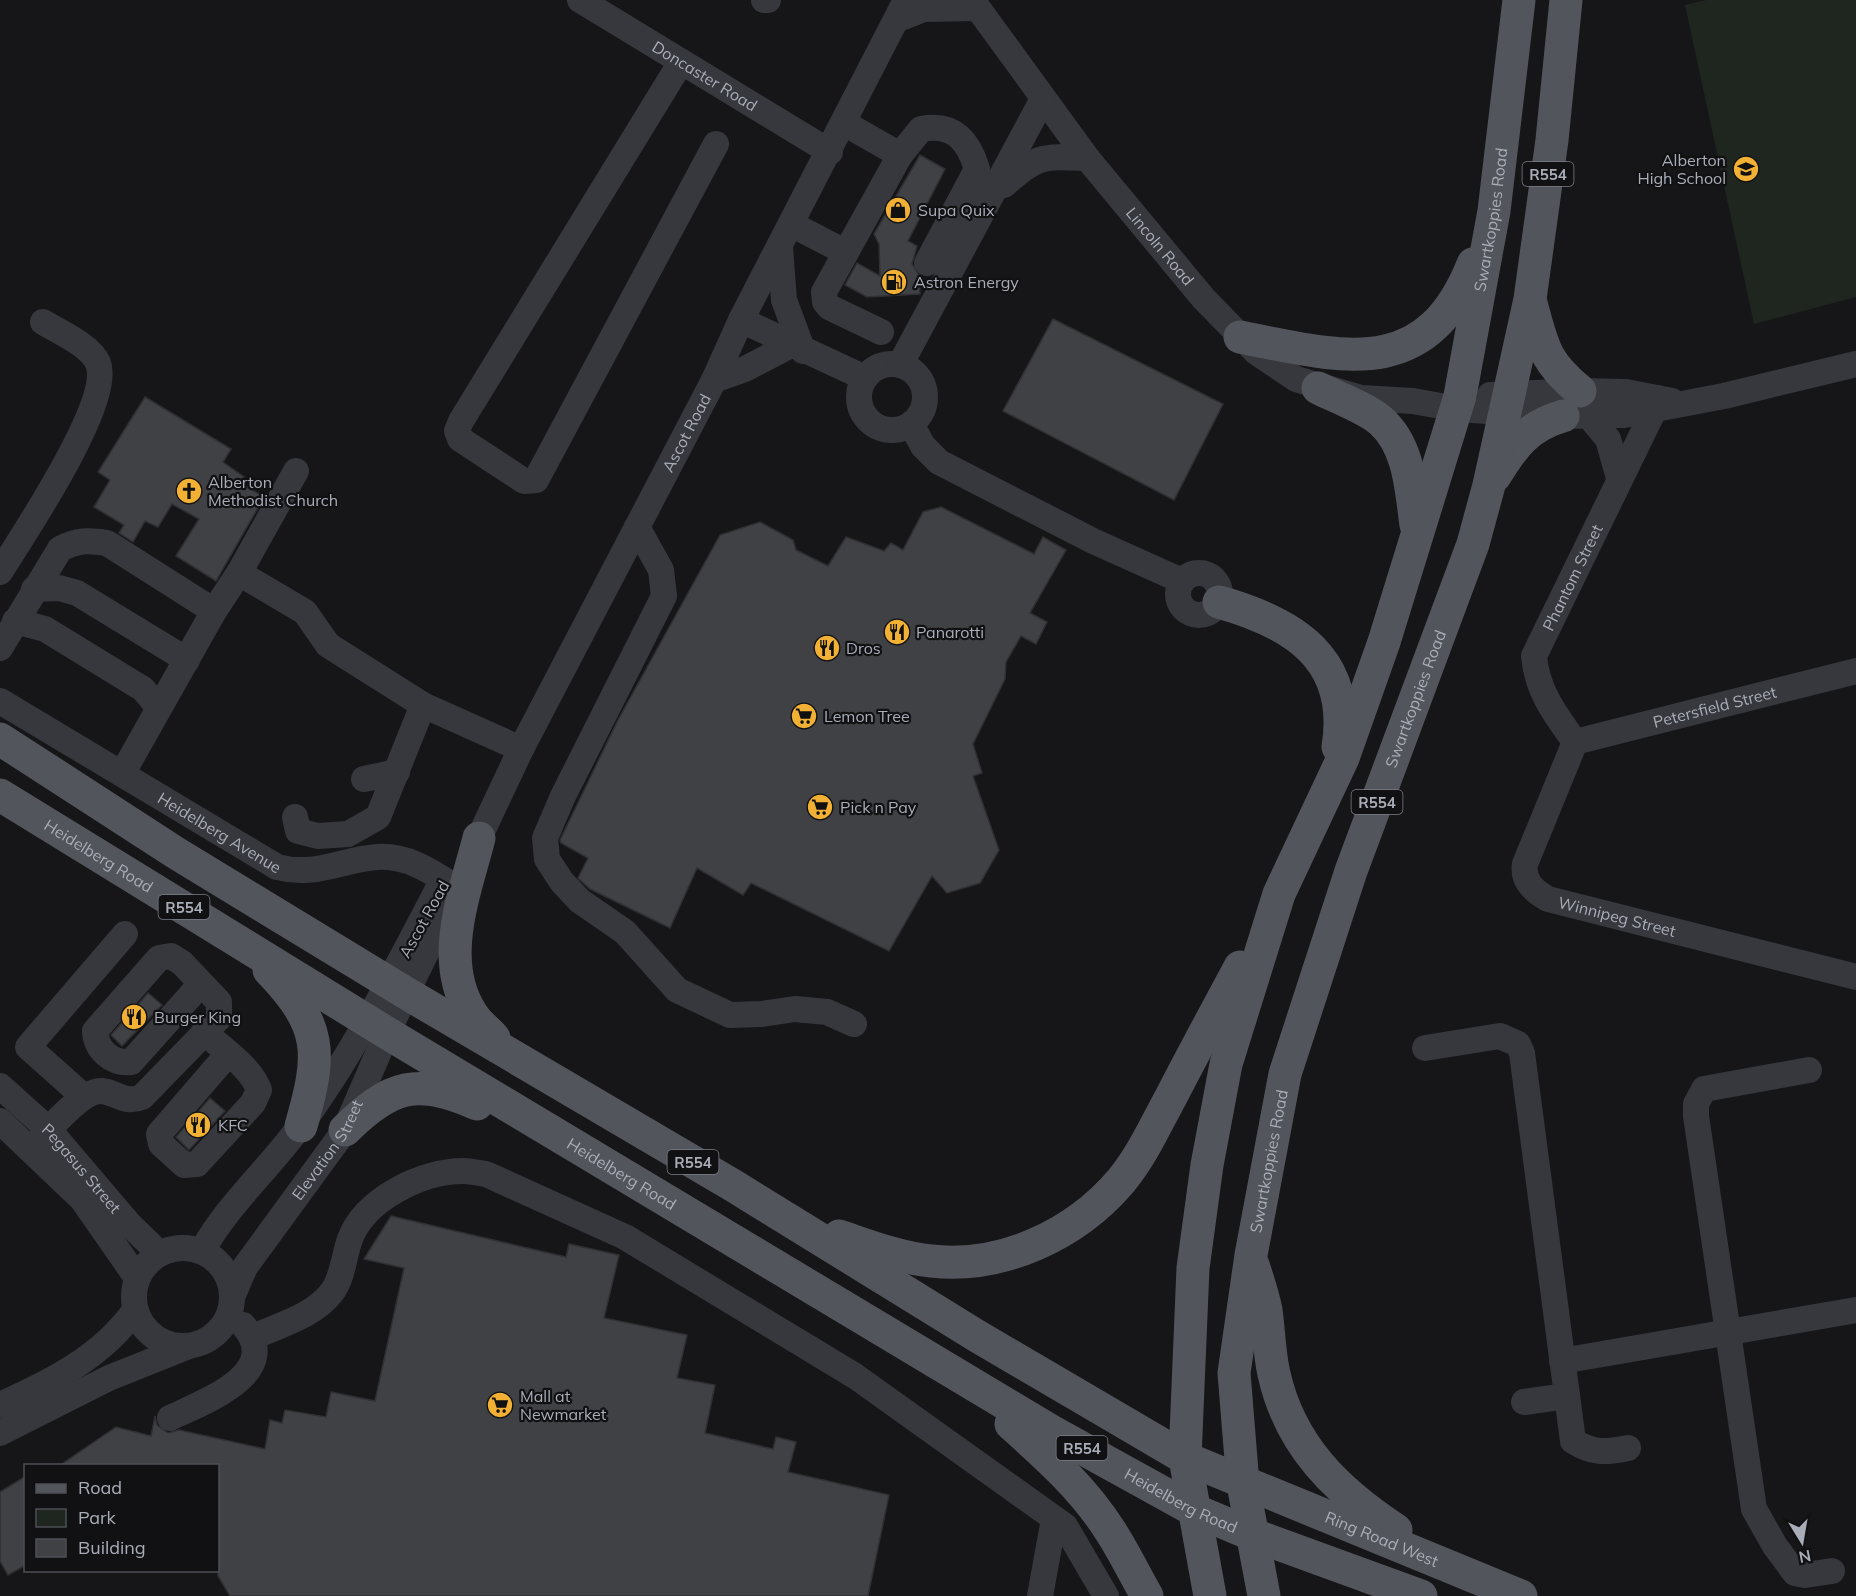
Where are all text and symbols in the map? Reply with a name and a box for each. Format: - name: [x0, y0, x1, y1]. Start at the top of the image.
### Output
- street label: Doncaster Road: [649, 36, 761, 115]
- street label: Swartkoppies Road: [1469, 147, 1511, 293]
- place label: Alberton High School: [1637, 150, 1726, 188]
- school or university icon: Alberton High School: [1731, 154, 1761, 184]
- road number: R554: [1522, 162, 1574, 186]
- shop icon: Supa Quix: [883, 195, 913, 225]
- place label: Supa Quix: [918, 200, 995, 220]
- street label: Lincoln Road: [1122, 203, 1198, 289]
- fuel station icon: Astron Energy: [879, 267, 909, 297]
- place label: Astron Energy: [914, 272, 1019, 292]
- street label: Ascot Road: [658, 390, 715, 475]
- place label: Alberton Methodist Church: [208, 472, 338, 510]
- church icon: Alberton Methodist Church: [174, 476, 204, 506]
- street label: Phantom Street: [1538, 521, 1607, 634]
- restaurant icon: Panarotti: [882, 617, 912, 647]
- place label: Panarotti: [916, 622, 984, 642]
- street label: Swartkoppies Road: [1380, 627, 1450, 770]
- restaurant icon: Dros: [812, 633, 842, 663]
- place label: Dros: [846, 638, 881, 658]
- street label: Petersfield Street: [1651, 681, 1779, 732]
- supermarket icon: Lemon Tree: [789, 701, 819, 731]
- place label: Lemon Tree: [824, 706, 910, 726]
- street label: Heidelberg Avenue: [154, 788, 285, 877]
- road number: R554: [1352, 790, 1402, 814]
- supermarket icon: Pick n Pay: [805, 792, 835, 822]
- place label: Pick n Pay: [840, 797, 917, 817]
- street label: Heidelberg Road: [41, 815, 157, 897]
- street label: Ascot Road: [395, 877, 453, 961]
- street label: Winnipeg Street: [1556, 892, 1678, 941]
- road number: R554: [158, 895, 210, 919]
- restaurant icon: Burger King: [119, 1002, 149, 1032]
- place label: Burger King: [154, 1007, 241, 1027]
- street label: Swartkoppies Road: [1245, 1088, 1292, 1234]
- street label: Elevation Street: [287, 1096, 367, 1204]
- restaurant icon: KFC: [183, 1110, 213, 1140]
- place label: KFC: [218, 1115, 248, 1135]
- street label: Pegasus Street: [38, 1119, 126, 1217]
- street label: Heidelberg Road: [563, 1133, 680, 1214]
- road number: R554: [668, 1150, 718, 1174]
- place label: Mall at Newmarket: [520, 1386, 607, 1424]
- supermarket icon: Mall at Newmarket: [485, 1390, 515, 1420]
- road number: R554: [1056, 1436, 1108, 1460]
- legend: [24, 1464, 219, 1572]
- street label: Heidelberg Road: [1121, 1464, 1240, 1537]
- text: Road: [78, 1476, 122, 1499]
- text: Park: [78, 1506, 117, 1529]
- street label: Ring Road West: [1322, 1507, 1442, 1571]
- north arrow: [1772, 1512, 1832, 1572]
- text: Building: [78, 1536, 146, 1559]
- text: N: [1797, 1546, 1813, 1568]

